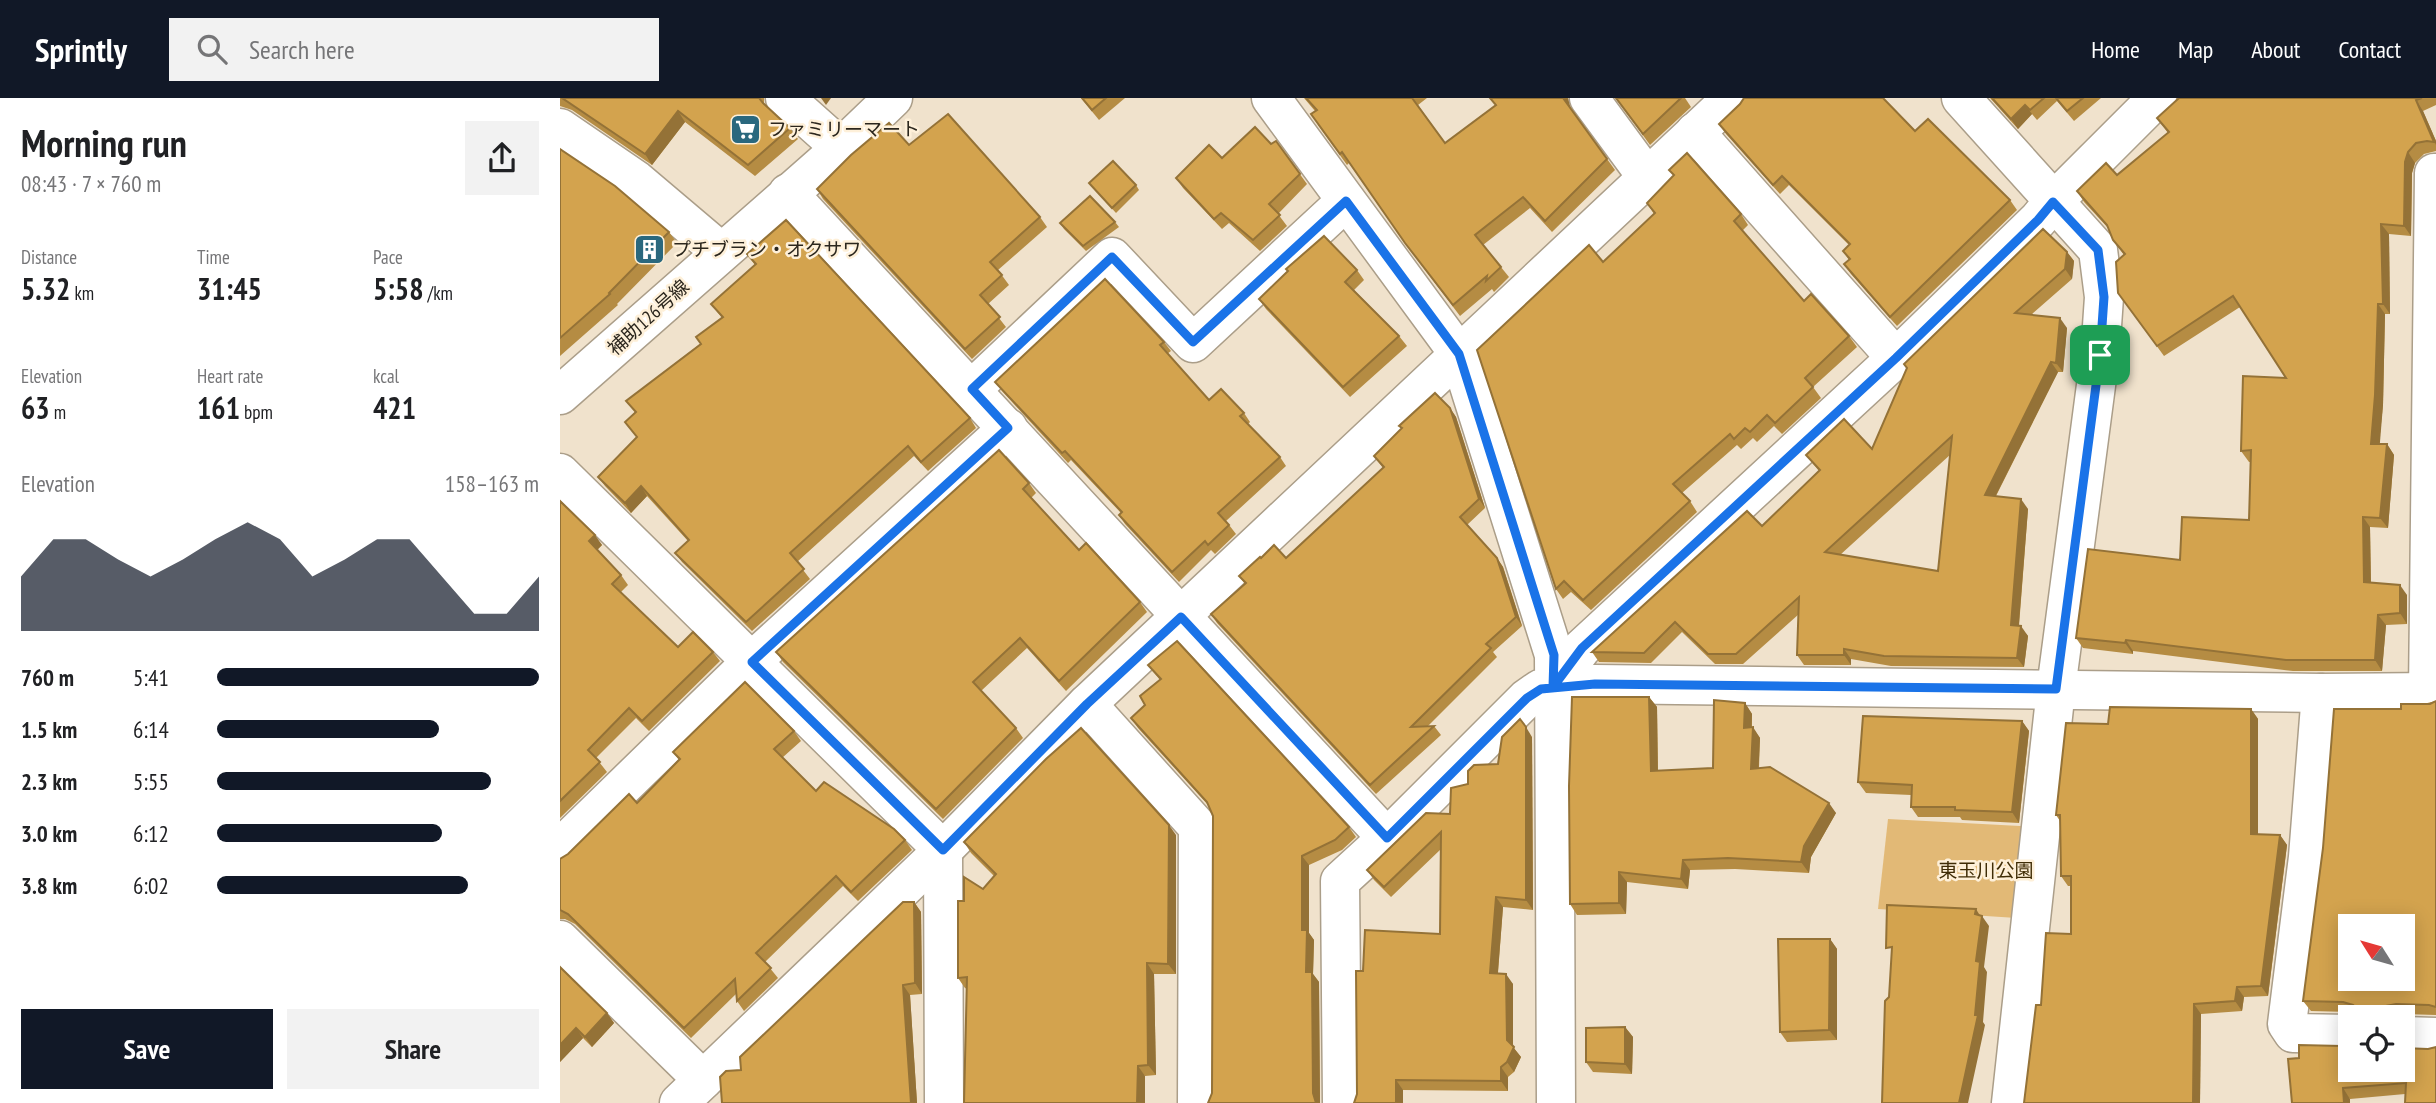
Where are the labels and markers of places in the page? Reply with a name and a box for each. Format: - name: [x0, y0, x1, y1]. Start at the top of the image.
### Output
- supermarket icon: ファミリーマート: [728, 112, 762, 146]
- place label: ファミリーマート: [768, 117, 920, 141]
- building icon: プチブラン・オクサワ: [632, 232, 666, 266]
- place label: プチブラン・オクサワ: [672, 237, 862, 261]
- pin: [2070, 325, 2130, 385]

